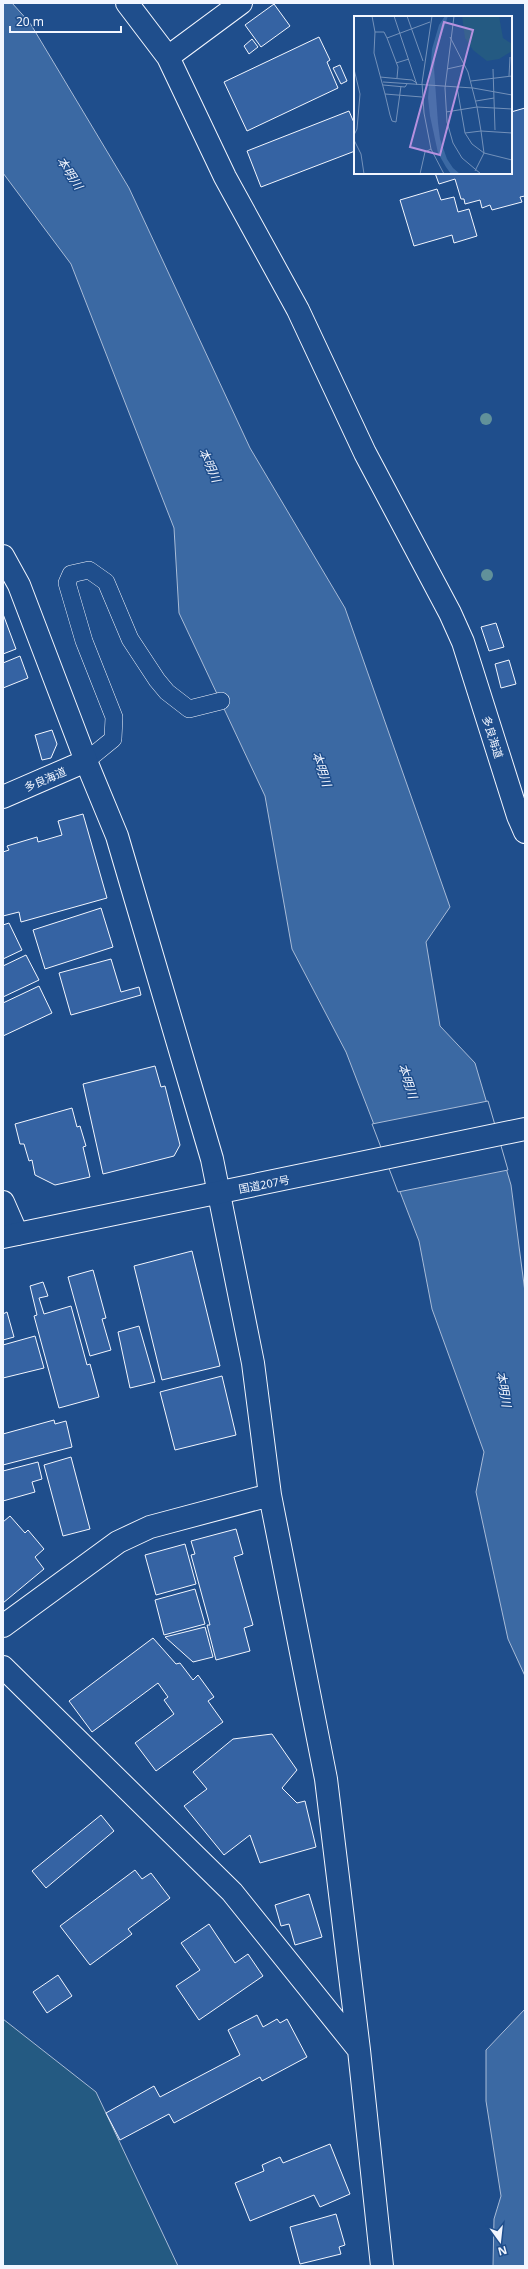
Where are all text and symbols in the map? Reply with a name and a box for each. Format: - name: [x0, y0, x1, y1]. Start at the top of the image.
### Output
- scale bar: [10, 8, 121, 34]
- text: 20 m: [16, 13, 44, 30]
- inset map: [354, 16, 512, 174]
- water label: 本明川: [53, 153, 88, 194]
- water label: 本明川: [195, 445, 226, 487]
- street label: 多良海道: [479, 714, 507, 760]
- water label: 本明川: [308, 749, 336, 791]
- street label: 多良海道: [22, 764, 68, 794]
- water label: 本明川: [394, 1061, 422, 1103]
- street label: 国道207号: [237, 1172, 291, 1196]
- water label: 本明川: [493, 1370, 516, 1410]
- north arrow: [480, 2221, 520, 2261]
- text: N: [496, 2243, 509, 2260]

